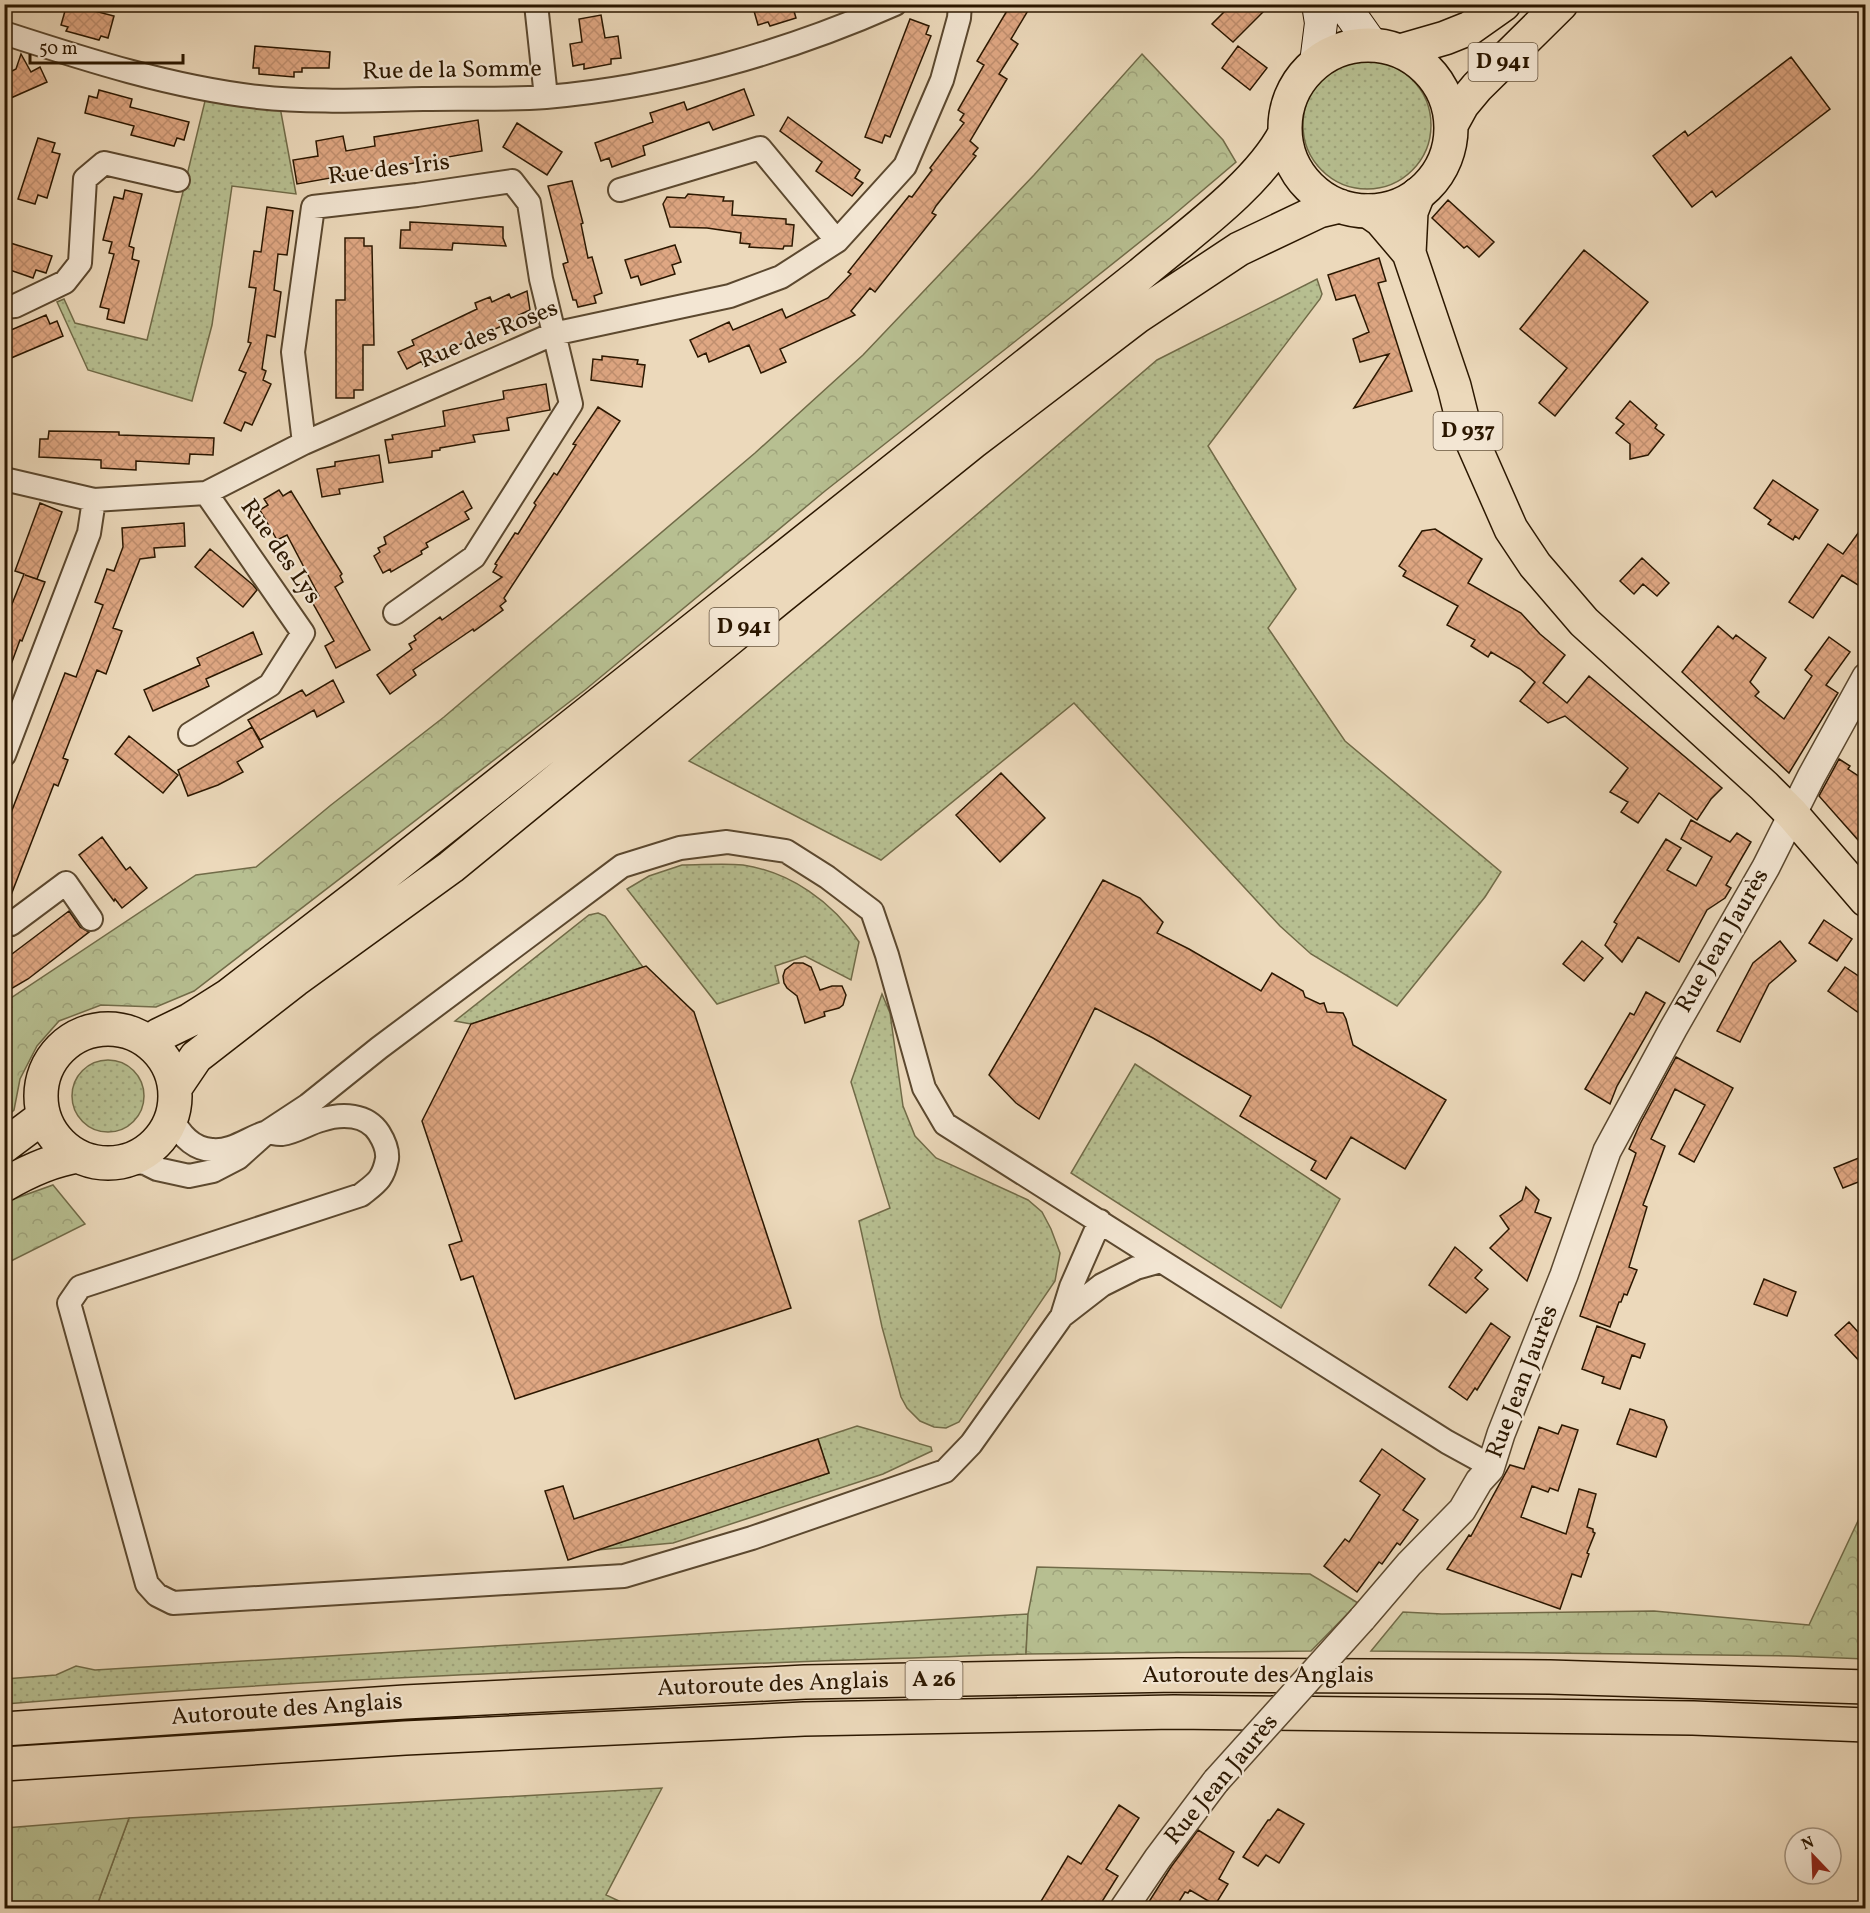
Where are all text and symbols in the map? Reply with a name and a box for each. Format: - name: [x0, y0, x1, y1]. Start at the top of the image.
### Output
- scale bar: [30, 27, 183, 65]
- text: 50 m: [39, 37, 78, 62]
- road number: D 941: [1468, 43, 1538, 81]
- street label: Rue de la Somme: [362, 52, 542, 90]
- street label: Rue des Iris: [326, 146, 452, 194]
- street label: Rue des Roses: [415, 292, 563, 378]
- road number: D 937: [1434, 412, 1502, 450]
- street label: Rue des Lys: [231, 493, 329, 611]
- road number: D 941: [710, 608, 778, 646]
- street label: Rue Jean Jaurès: [1668, 863, 1778, 1019]
- street label: Rue Jean Jaurès: [1478, 1300, 1568, 1464]
- street label: Autoroute des Anglais: [1142, 1659, 1374, 1693]
- road number: A 26: [906, 1661, 962, 1699]
- street label: Autoroute des Anglais: [657, 1664, 889, 1706]
- street label: Autoroute des Anglais: [170, 1685, 404, 1735]
- street label: Rue Jean Jaurès: [1157, 1707, 1287, 1853]
- north arrow: [1783, 1826, 1843, 1886]
- text: N: [1798, 1831, 1818, 1856]

